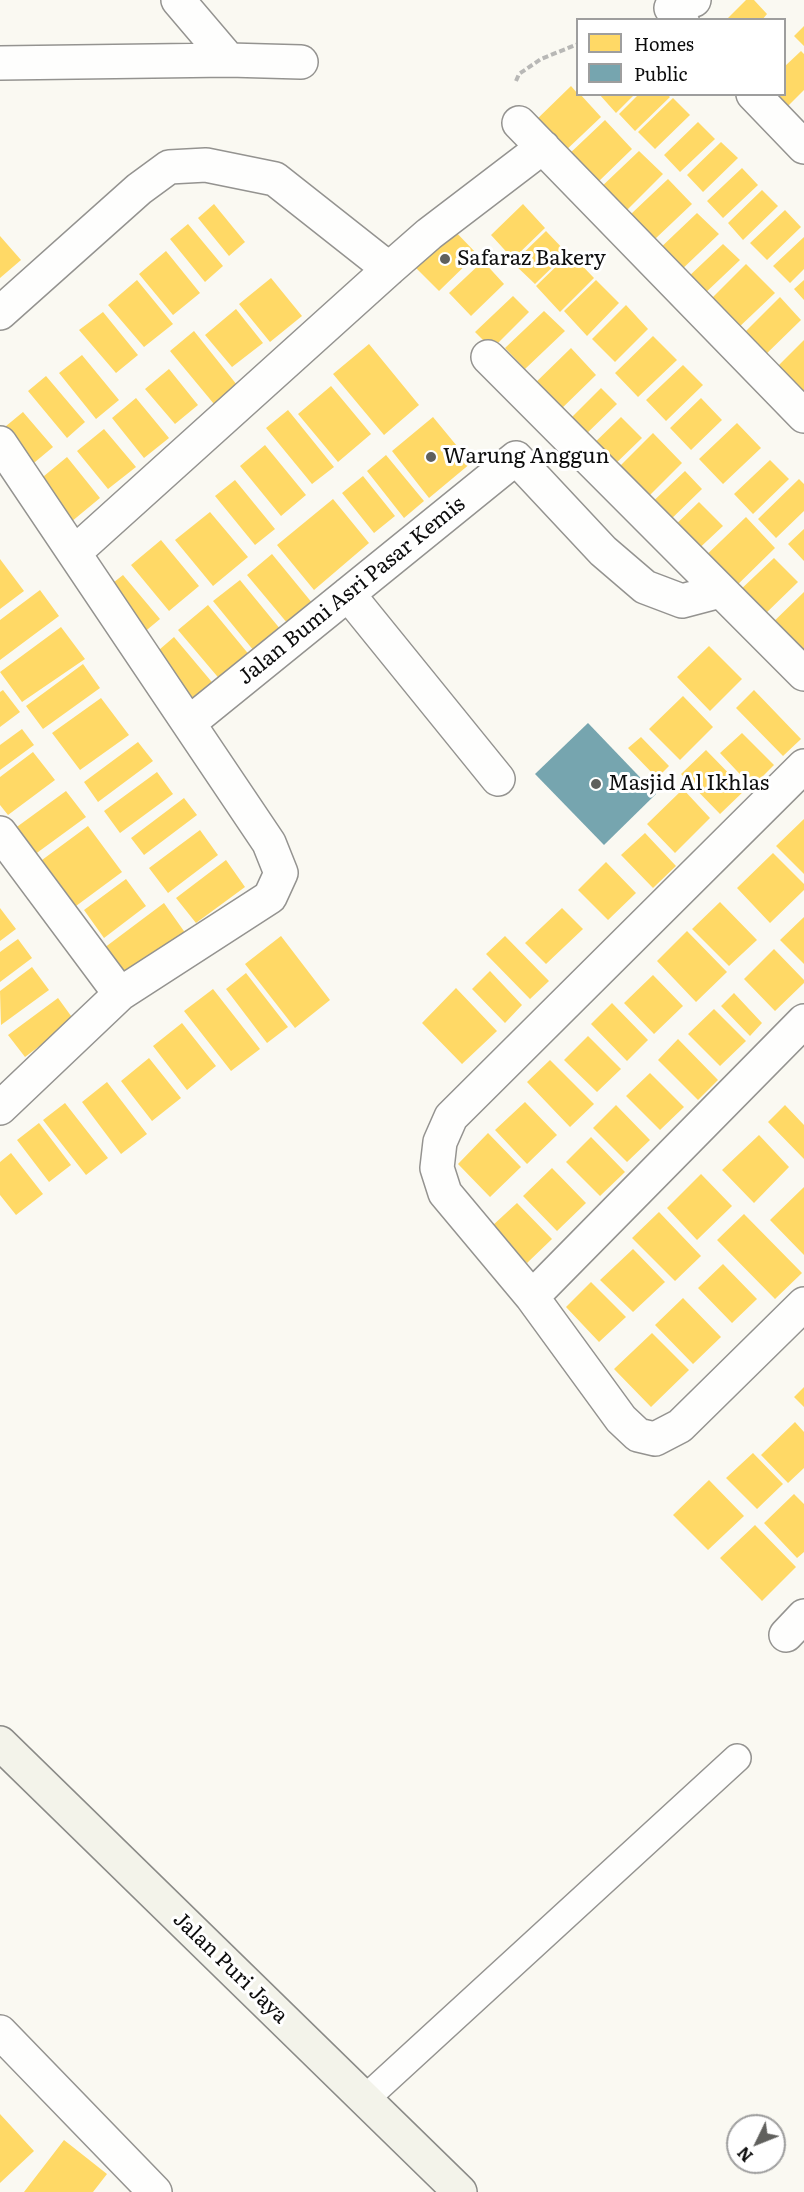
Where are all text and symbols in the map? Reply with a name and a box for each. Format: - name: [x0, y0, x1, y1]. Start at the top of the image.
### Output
- legend: [576, 18, 786, 96]
- text: Homes: [634, 30, 694, 57]
- text: Public: [634, 60, 688, 87]
- place label: Safaraz Bakery: [457, 246, 606, 272]
- marker: Safaraz Bakery: [438, 252, 452, 266]
- place label: Warung Anggun: [443, 444, 609, 470]
- marker: Warung Anggun: [424, 450, 438, 464]
- street label: Jalan Bumi Asri Pasar Kemis: [233, 492, 471, 690]
- place label: Masjid Al Ikhlas: [608, 771, 769, 797]
- marker: Masjid Al Ikhlas: [589, 777, 603, 791]
- street label: Jalan Puri Jaya: [167, 1907, 293, 2029]
- north arrow: [726, 2114, 786, 2174]
- text: N: [731, 2142, 758, 2168]

